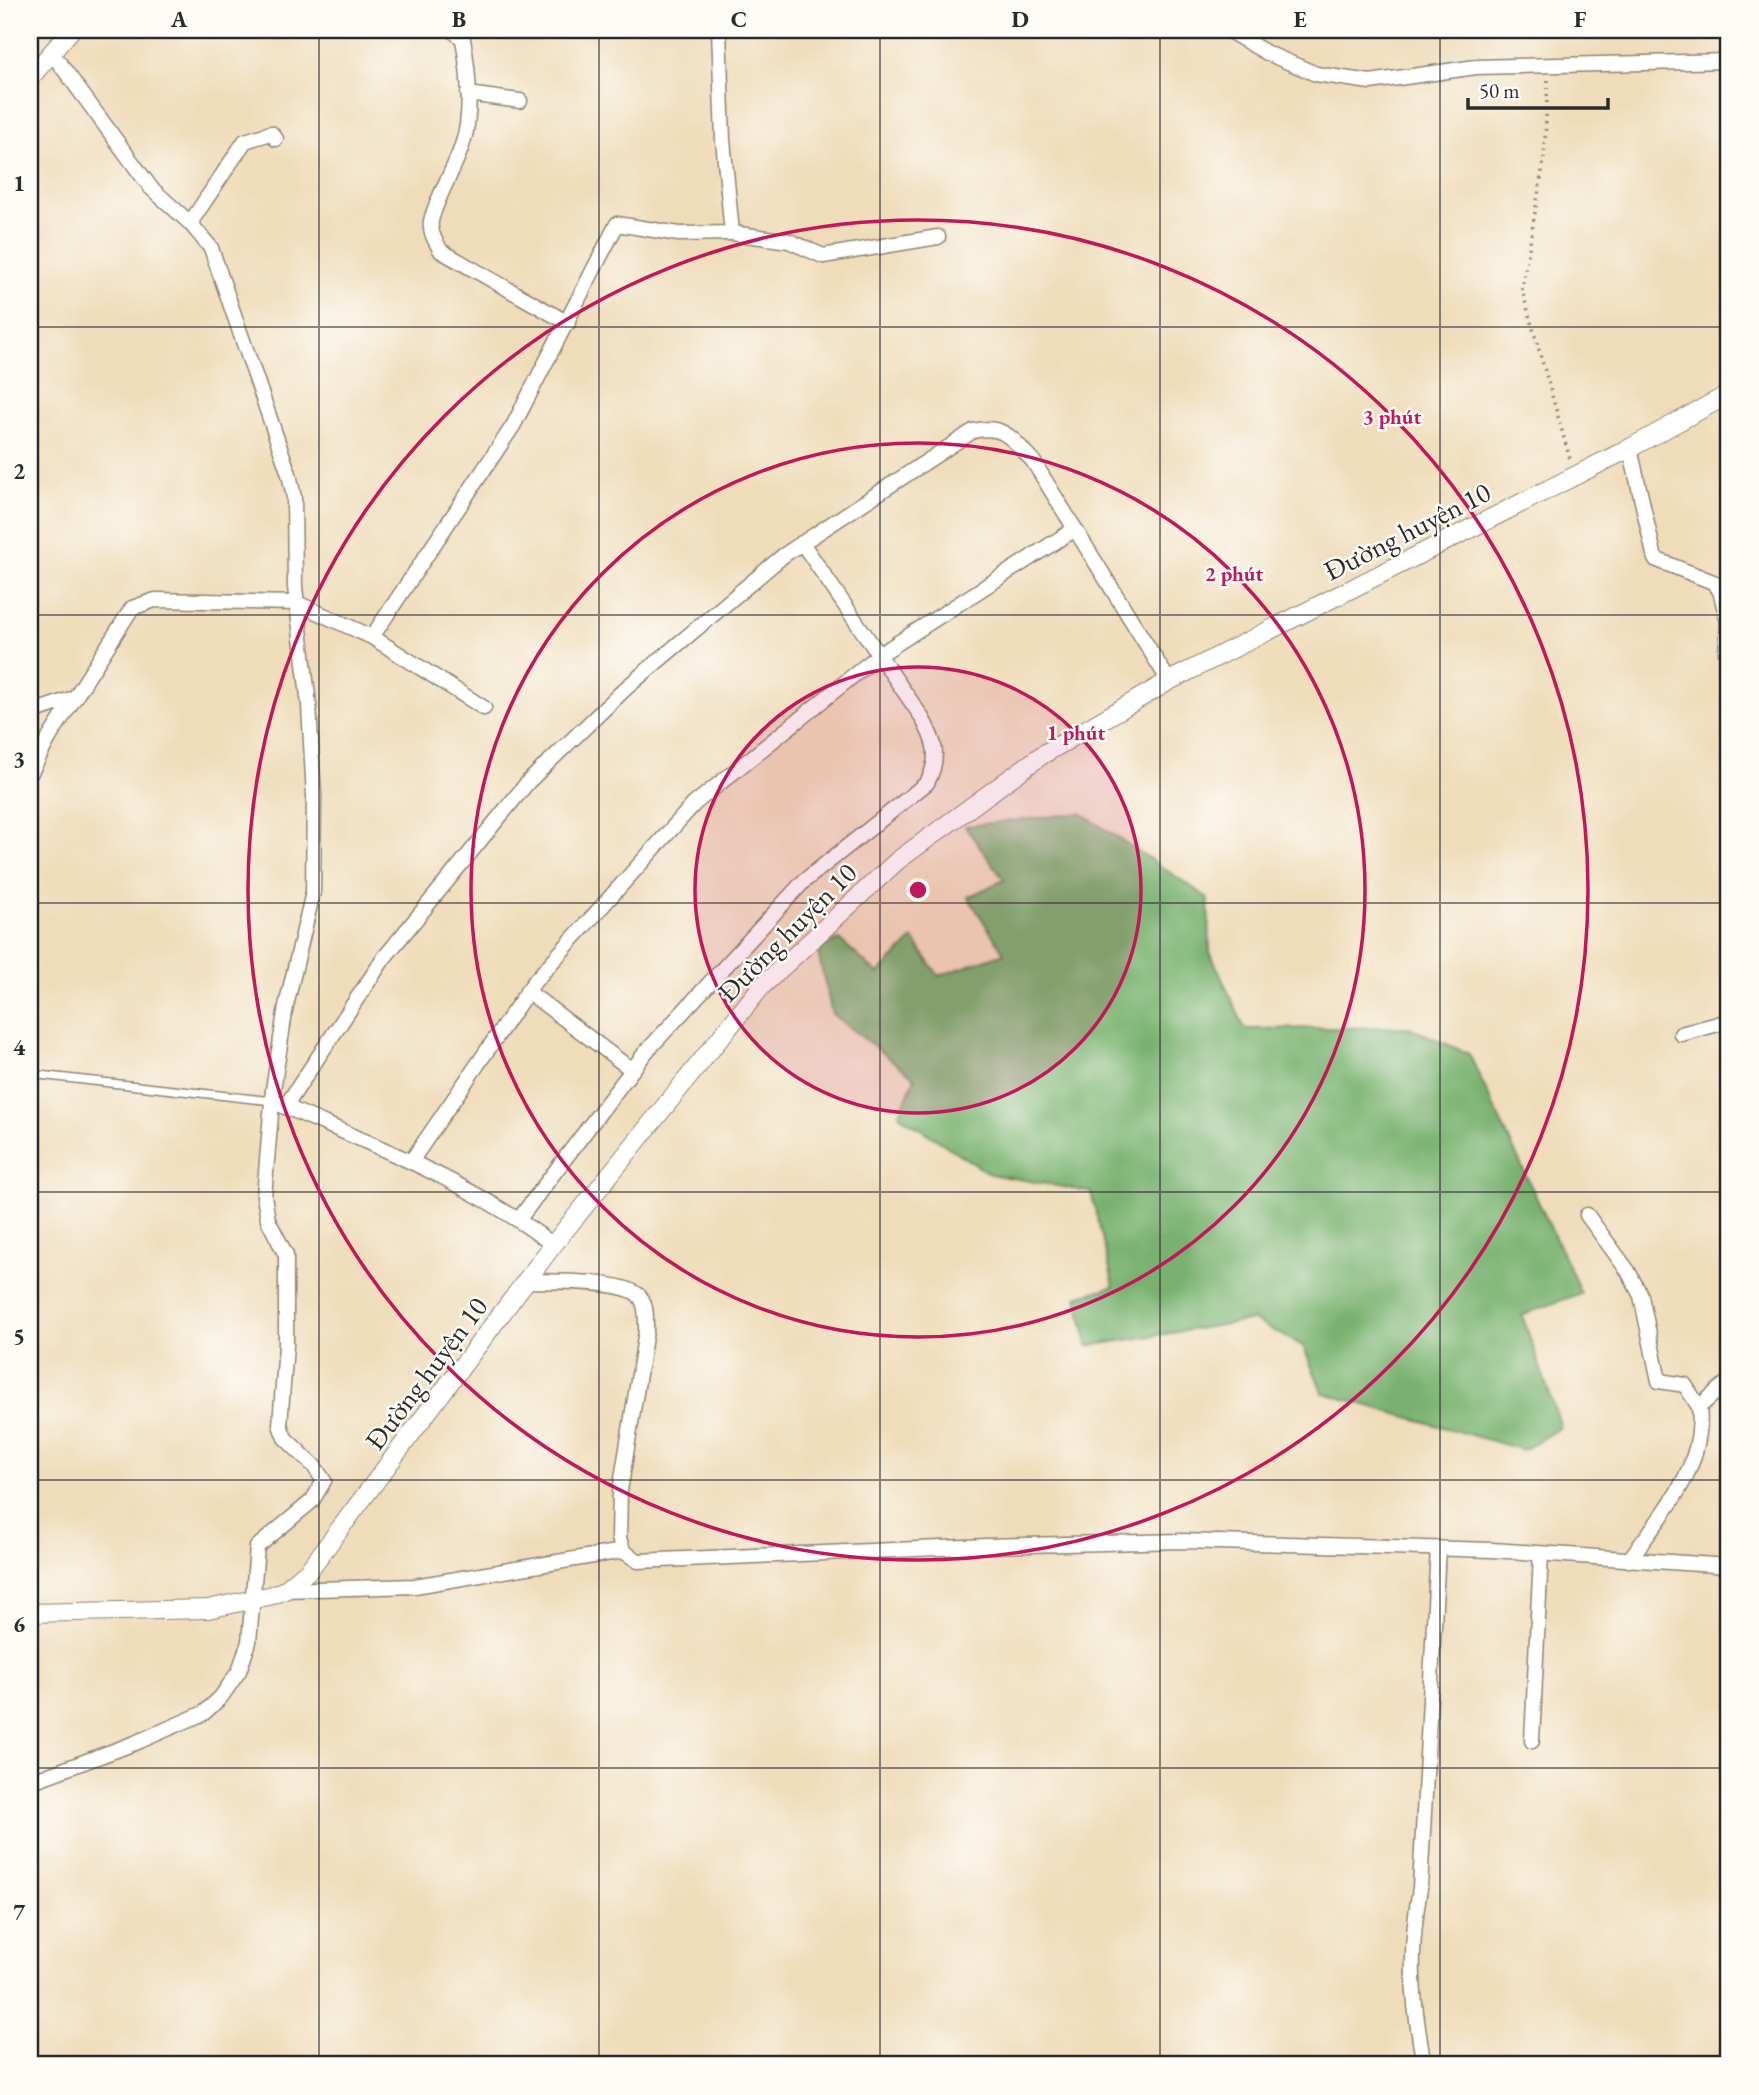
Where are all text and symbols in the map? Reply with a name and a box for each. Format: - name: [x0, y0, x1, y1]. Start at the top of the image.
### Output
- text: A: [170, 4, 188, 34]
- text: B: [452, 4, 466, 34]
- text: C: [731, 4, 747, 34]
- text: D: [1011, 4, 1029, 34]
- text: E: [1293, 4, 1307, 34]
- text: F: [1574, 4, 1587, 34]
- scale bar: [1468, 66, 1608, 110]
- text: 50 m: [1479, 77, 1520, 104]
- text: 1: [13, 168, 25, 198]
- text: 3 phút: [1363, 403, 1421, 430]
- text: 2: [13, 456, 25, 486]
- street label: Đường huyện 10: [1318, 474, 1496, 588]
- text: 2 phút: [1205, 560, 1263, 587]
- text: 1 phút: [1047, 719, 1105, 746]
- text: 3: [13, 744, 25, 774]
- street label: Đường huyện 10: [710, 855, 864, 1009]
- centre of rings: [906, 878, 930, 902]
- text: 4: [13, 1032, 26, 1062]
- street label: Đường huyện 10: [357, 1289, 495, 1457]
- text: 5: [13, 1321, 25, 1351]
- text: 6: [13, 1609, 25, 1639]
- text: 7: [13, 1897, 26, 1927]

